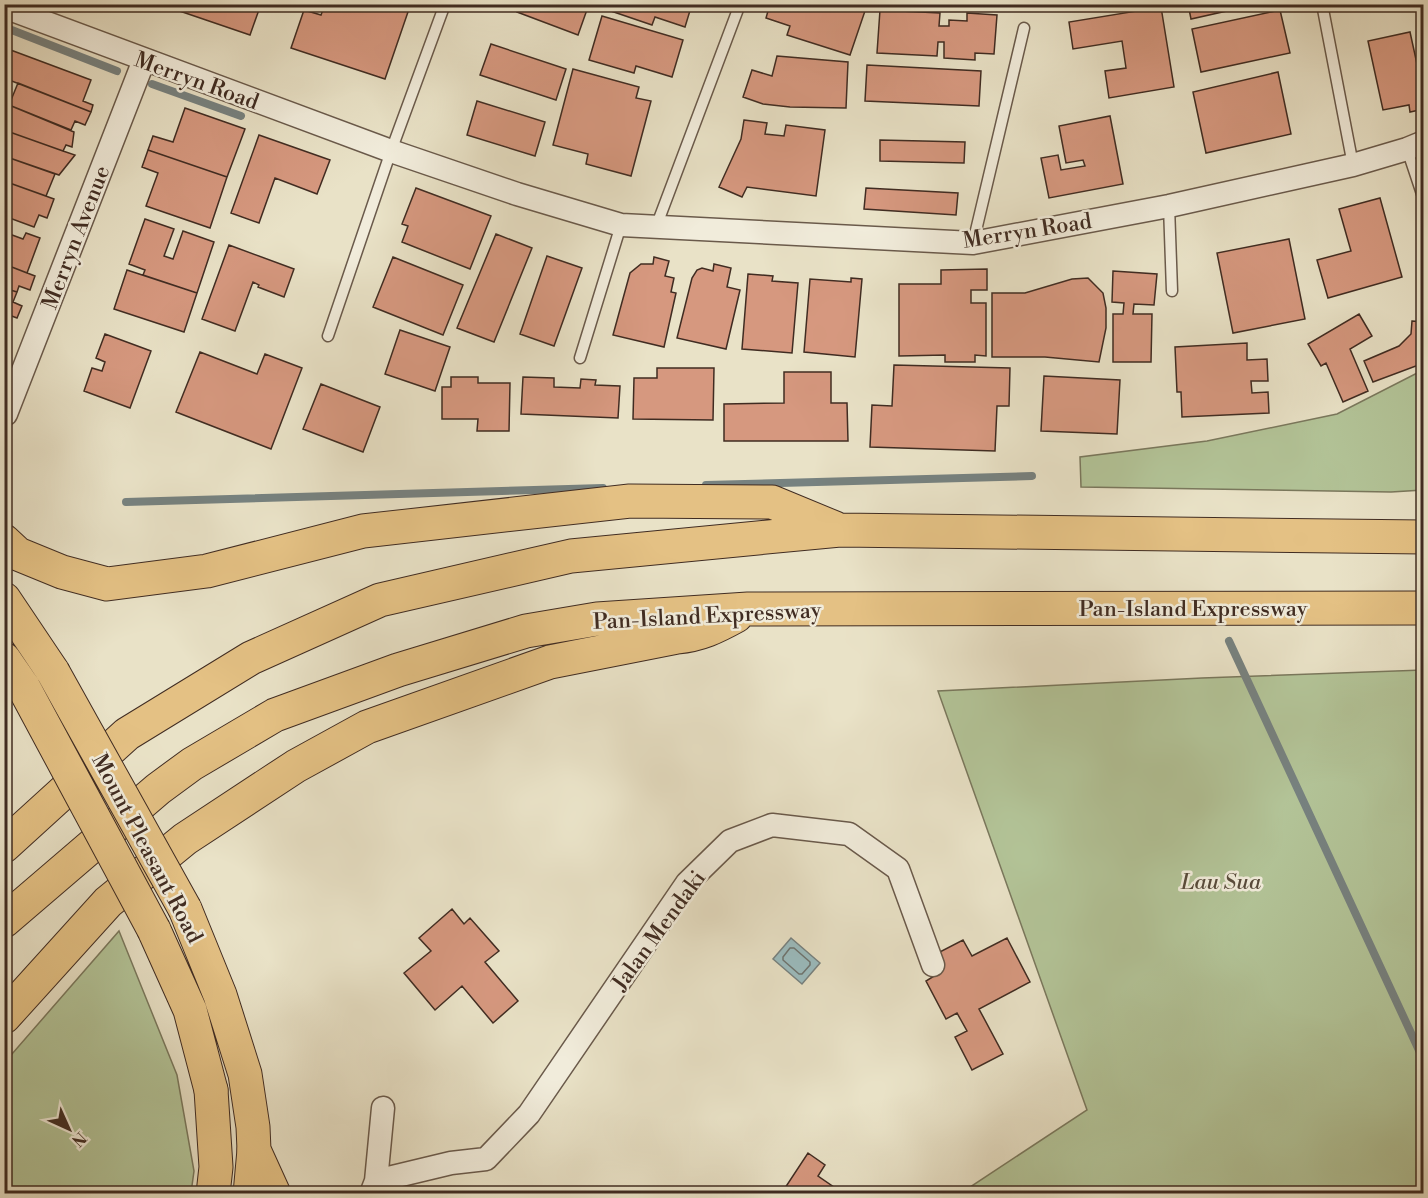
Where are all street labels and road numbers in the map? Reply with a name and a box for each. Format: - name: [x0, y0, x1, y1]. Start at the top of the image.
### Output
- street label: Merryn Road: [131, 46, 263, 117]
- street label: Merryn Avenue: [37, 162, 116, 313]
- street label: Merryn Road: [961, 208, 1094, 255]
- street label: Pan-Island Expressway: [1079, 596, 1308, 623]
- street label: Pan-Island Expressway: [592, 597, 822, 636]
- street label: Mount Pleasant Road: [85, 749, 208, 949]
- street label: Jalan Mendaki: [606, 866, 712, 997]

